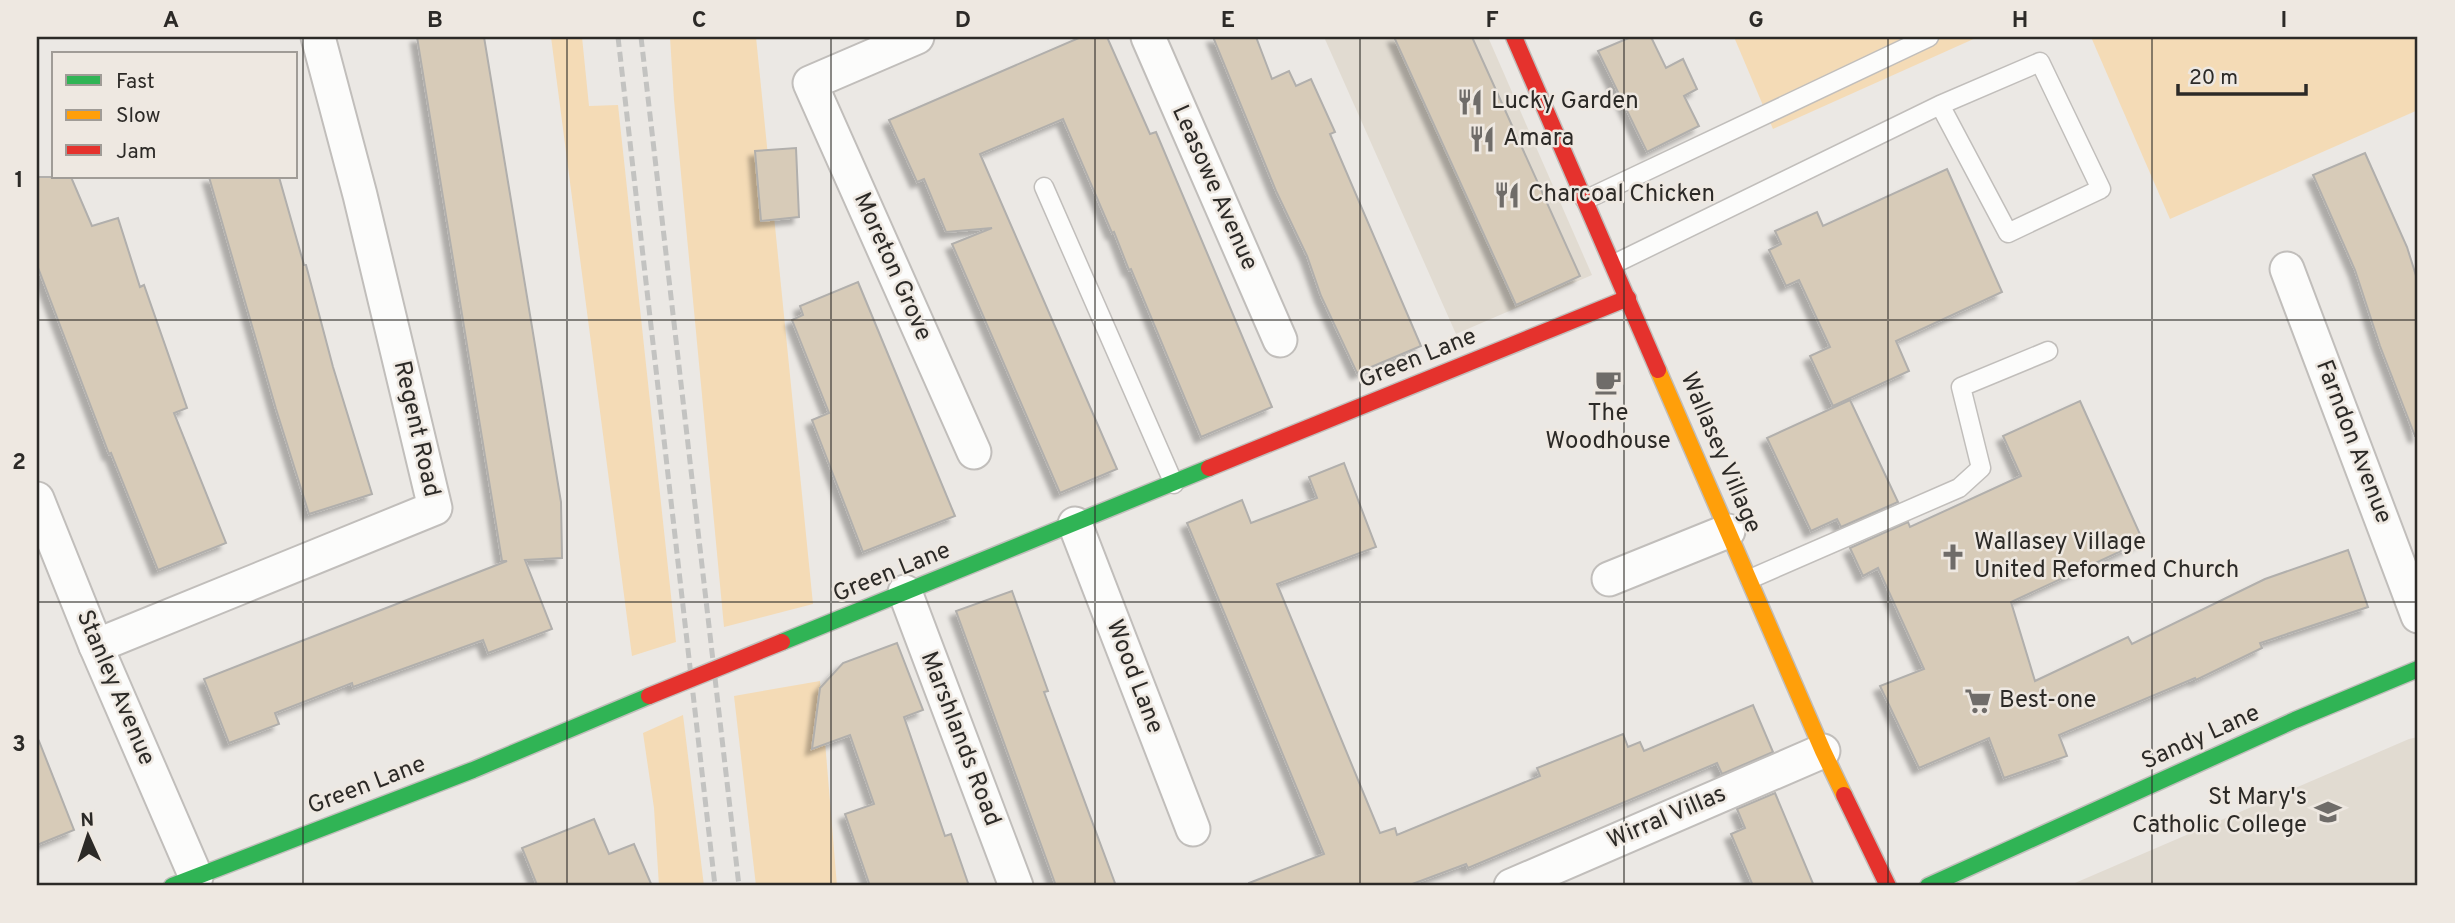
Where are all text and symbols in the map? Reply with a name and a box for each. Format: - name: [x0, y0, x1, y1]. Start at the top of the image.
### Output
- text: A: [163, 7, 179, 36]
- text: B: [427, 7, 443, 36]
- text: C: [692, 7, 706, 36]
- text: D: [955, 7, 971, 36]
- text: E: [1221, 7, 1235, 36]
- text: F: [1485, 7, 1499, 36]
- text: G: [1748, 7, 1764, 36]
- text: H: [2012, 7, 2028, 36]
- text: I: [2281, 7, 2287, 36]
- legend: [52, 52, 298, 178]
- scale bar: [2178, 52, 2306, 96]
- text: 20 m: [2189, 65, 2238, 92]
- text: Fast: [116, 69, 155, 96]
- restaurant icon: Lucky Garden: [1455, 87, 1485, 117]
- place label: Lucky Garden: [1491, 87, 1639, 117]
- street label: Leasowe Avenue: [1164, 101, 1264, 275]
- text: Slow: [116, 103, 161, 130]
- restaurant icon: Amara: [1467, 124, 1497, 154]
- place label: Amara: [1503, 124, 1574, 154]
- text: Jam: [116, 139, 157, 166]
- text: 1: [14, 167, 24, 196]
- restaurant icon: Charcoal Chicken: [1492, 180, 1522, 210]
- place label: Charcoal Chicken: [1528, 180, 1715, 210]
- street label: Moreton Grove: [846, 188, 938, 346]
- street label: Green Lane: [1355, 322, 1481, 396]
- street label: Farndon Avenue: [2308, 356, 2398, 528]
- street label: Regent Road: [386, 358, 446, 500]
- cafe icon: The Woodhouse: [1593, 367, 1623, 397]
- street label: Wallasey Village: [1673, 368, 1767, 538]
- place label: The Woodhouse: [1545, 399, 1671, 457]
- text: 2: [12, 449, 26, 478]
- place label: Wallasey Village United Reformed Church: [1974, 528, 2239, 586]
- street label: Green Lane: [829, 536, 955, 610]
- church icon: Wallasey Village United Reformed Church: [1938, 542, 1968, 572]
- street label: Stanley Avenue: [69, 606, 161, 770]
- street label: Wood Lane: [1099, 616, 1169, 738]
- street label: Marshlands Road: [913, 648, 1007, 830]
- supermarket icon: Best-one: [1963, 686, 1993, 716]
- place label: Best-one: [1999, 686, 2096, 716]
- street label: Sandy Lane: [2137, 699, 2265, 777]
- text: 3: [12, 731, 26, 760]
- street label: Green Lane: [304, 750, 430, 822]
- street label: Wirral Villas: [1603, 780, 1731, 856]
- place label: St Mary's Catholic College: [2132, 783, 2307, 841]
- school or university icon: St Mary's Catholic College: [2313, 797, 2343, 827]
- north arrow: [52, 800, 122, 870]
- text: N: [80, 809, 95, 833]

